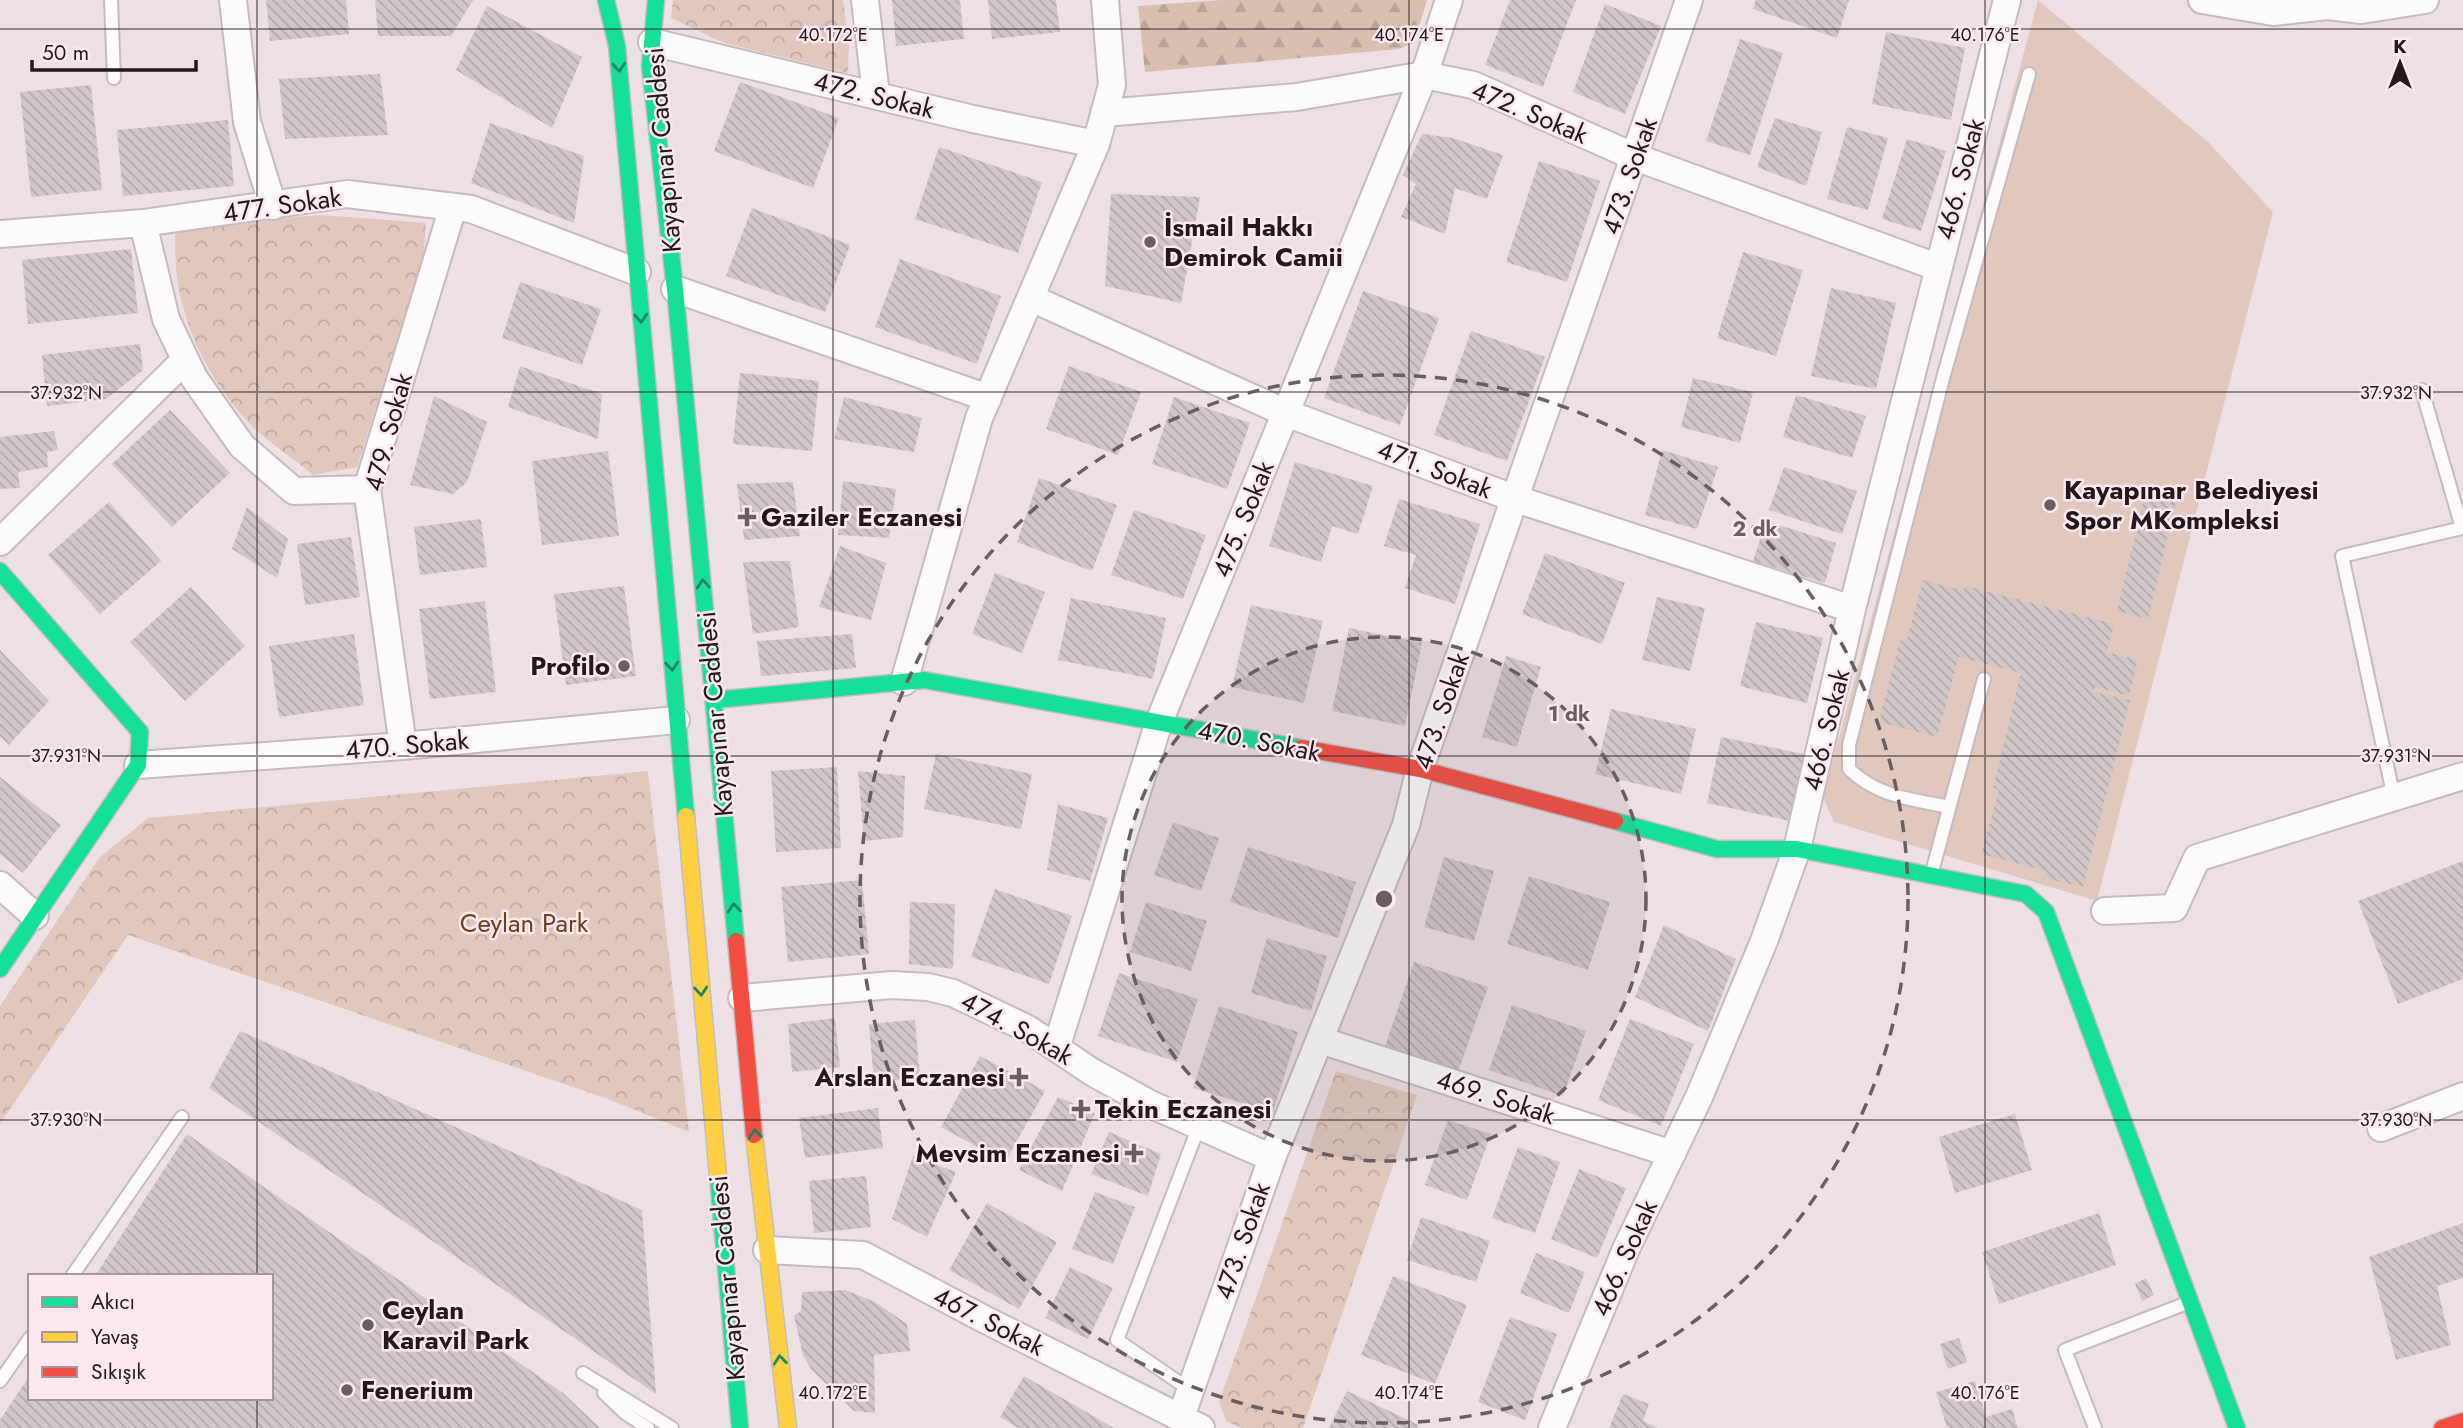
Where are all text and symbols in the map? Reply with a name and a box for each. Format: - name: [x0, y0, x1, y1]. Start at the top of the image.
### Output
- text: 40.172°E: [798, 22, 868, 48]
- text: 40.174°E: [1374, 22, 1444, 48]
- text: 40.176°E: [1950, 22, 2020, 48]
- scale bar: [32, 28, 196, 72]
- north arrow: [2365, 28, 2435, 98]
- text: K: [2393, 33, 2407, 60]
- text: 50 m: [42, 38, 89, 68]
- street label: Kayapınar Caddesi: [635, 46, 691, 254]
- one-way arrow: [611, 62, 626, 73]
- street label: 472. Sokak: [810, 62, 939, 128]
- street label: 472. Sokak: [1466, 70, 1595, 154]
- street label: 473. Sokak: [1591, 112, 1667, 240]
- street label: 466. Sokak: [1926, 113, 1995, 244]
- street label: 477. Sokak: [220, 178, 344, 232]
- place label: İsmail Hakkı Demirok Camii: [1164, 208, 1343, 276]
- marker: İsmail Hakkı Demirok Camii: [1142, 234, 1158, 250]
- one-way arrow: [633, 313, 648, 324]
- street label: 479. Sokak: [354, 368, 422, 496]
- text: 37.932°N: [30, 380, 102, 406]
- text: 37.932°N: [2360, 380, 2432, 406]
- street label: 471. Sokak: [1372, 430, 1498, 508]
- street label: 475. Sokak: [1202, 454, 1284, 583]
- place label: Kayapınar Belediyesi Spor MKompleksi: [2064, 471, 2319, 539]
- marker: Kayapınar Belediyesi Spor MKompleksi: [2042, 497, 2058, 513]
- place label: Gaziler Eczanesi: [761, 498, 962, 536]
- marker: Gaziler Eczanesi: [739, 509, 755, 525]
- text: 2 dk: [1732, 514, 1778, 544]
- one-way arrow: [696, 578, 711, 589]
- street label: Kayapınar Caddesi: [687, 610, 743, 818]
- place label: Profilo: [530, 647, 610, 685]
- street label: 473. Sokak: [1403, 647, 1479, 775]
- marker: Profilo: [616, 658, 632, 674]
- one-way arrow: [664, 661, 679, 672]
- street label: 466. Sokak: [1792, 664, 1860, 795]
- text: 1 dk: [1548, 699, 1590, 729]
- street label: 470. Sokak: [1195, 711, 1324, 772]
- street label: 470. Sokak: [344, 721, 471, 769]
- text: 37.931°N: [31, 743, 101, 769]
- text: 37.931°N: [2361, 743, 2431, 769]
- centre of rings: [1372, 887, 1396, 911]
- one-way arrow: [727, 902, 742, 913]
- park label: Ceylan Park: [460, 904, 589, 942]
- street label: 474. Sokak: [954, 981, 1081, 1075]
- one-way arrow: [693, 985, 708, 996]
- place label: Arslan Eczanesi: [814, 1058, 1005, 1096]
- street label: 469. Sokak: [1432, 1060, 1561, 1134]
- marker: Arslan Eczanesi: [1011, 1069, 1027, 1085]
- place label: Tekin Eczanesi: [1095, 1090, 1272, 1128]
- marker: Tekin Eczanesi: [1073, 1101, 1089, 1117]
- text: 37.930°N: [30, 1107, 102, 1133]
- text: 37.930°N: [2360, 1107, 2432, 1133]
- one-way arrow: [747, 1128, 762, 1140]
- place label: Mevsim Eczanesi: [915, 1134, 1120, 1172]
- marker: Mevsim Eczanesi: [1126, 1145, 1142, 1161]
- street label: Kayapınar Caddesi: [699, 1174, 755, 1382]
- street label: 473. Sokak: [1204, 1177, 1280, 1305]
- street label: 466. Sokak: [1581, 1193, 1667, 1323]
- legend: [28, 1274, 273, 1400]
- street label: 467. Sokak: [927, 1277, 1052, 1366]
- text: Akıcı: [91, 1287, 135, 1317]
- place label: Ceylan Karavil Park: [382, 1291, 530, 1359]
- marker: Ceylan Karavil Park: [360, 1317, 376, 1333]
- text: Yavaş: [91, 1322, 138, 1352]
- one-way arrow: [773, 1354, 788, 1365]
- text: Sıkışık: [91, 1357, 147, 1387]
- place label: Fenerium: [361, 1371, 473, 1409]
- text: 40.172°E: [798, 1380, 868, 1406]
- text: 40.174°E: [1374, 1380, 1444, 1406]
- text: 40.176°E: [1950, 1380, 2020, 1406]
- marker: Fenerium: [339, 1382, 355, 1398]

